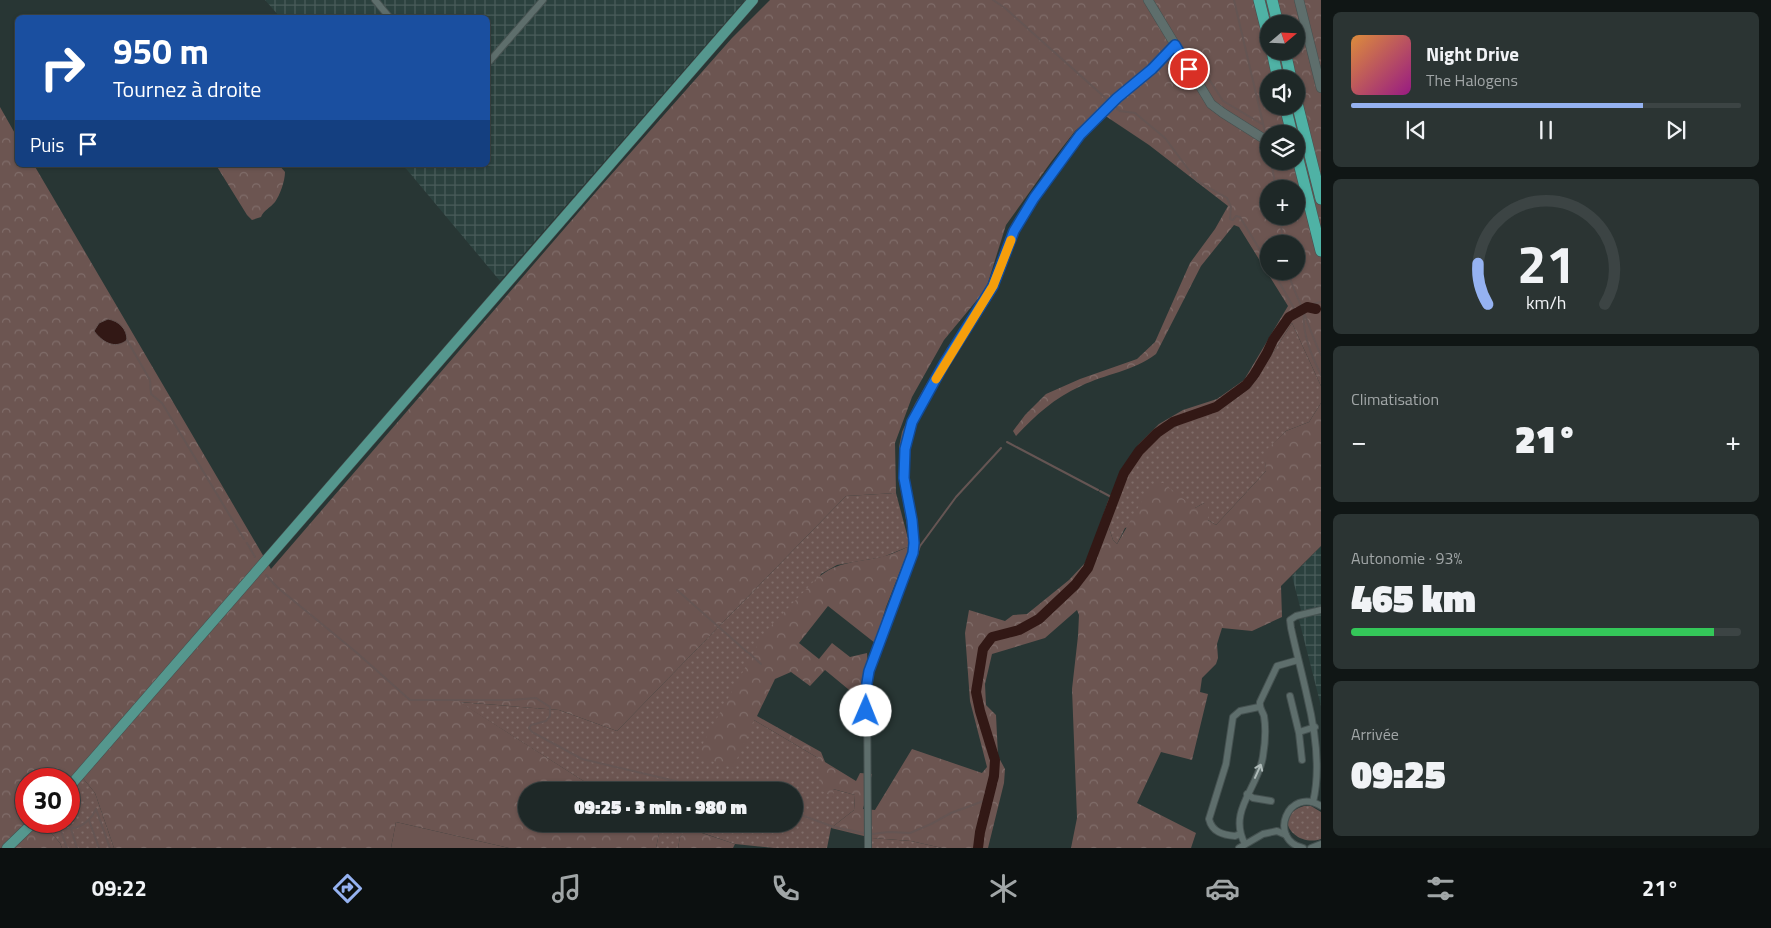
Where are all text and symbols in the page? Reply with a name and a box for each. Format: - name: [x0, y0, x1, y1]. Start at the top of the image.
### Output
- north arrow: [1260, 15, 1305, 60]
- map controls: [1260, 15, 1305, 280]
- text: 950 m: [113, 24, 209, 78]
- icon: right: [30, 35, 95, 100]
- text: Night Drive: [1426, 39, 1519, 68]
- pin: [1168, 48, 1210, 90]
- icon: arrive: [1175, 55, 1203, 83]
- text: The Halogens: [1426, 68, 1518, 92]
- button: sound: [1260, 70, 1305, 115]
- text: Tournez à droite: [113, 72, 261, 106]
- icon: previous: [1402, 116, 1430, 144]
- icon: pause: [1532, 116, 1560, 144]
- icon: next: [1662, 116, 1690, 144]
- button: layers: [1260, 125, 1305, 170]
- text: Puis: [30, 130, 64, 159]
- icon: arrive: [74, 130, 102, 158]
- button: +: [1260, 180, 1305, 225]
- text: 21: [1517, 224, 1575, 303]
- button: −: [1260, 235, 1305, 280]
- text: km/h: [1526, 289, 1566, 316]
- text: Climatisation: [1351, 387, 1439, 411]
- text: 21°: [1515, 410, 1577, 468]
- text: −: [1351, 419, 1367, 462]
- text: +: [1725, 419, 1741, 462]
- text: Autonomie · 93%: [1351, 546, 1463, 570]
- text: 465 km: [1351, 569, 1476, 627]
- position arrow: [839, 684, 891, 736]
- text: Arrivée: [1351, 722, 1399, 746]
- text: 09:25: [1351, 745, 1446, 803]
- one-way arrow: [1253, 764, 1263, 779]
- speed limit sign: 30: [15, 768, 80, 833]
- text: 09:25 · 3 min · 980 m: [574, 792, 747, 821]
- text: 09:22: [92, 871, 147, 905]
- icon: directions: [330, 871, 365, 906]
- icon: music: [549, 871, 584, 906]
- icon: phone: [768, 871, 803, 906]
- icon: climate: [986, 871, 1021, 906]
- icon: car: [1205, 871, 1240, 906]
- icon: filters: [1423, 871, 1458, 906]
- text: 21°: [1642, 871, 1679, 905]

